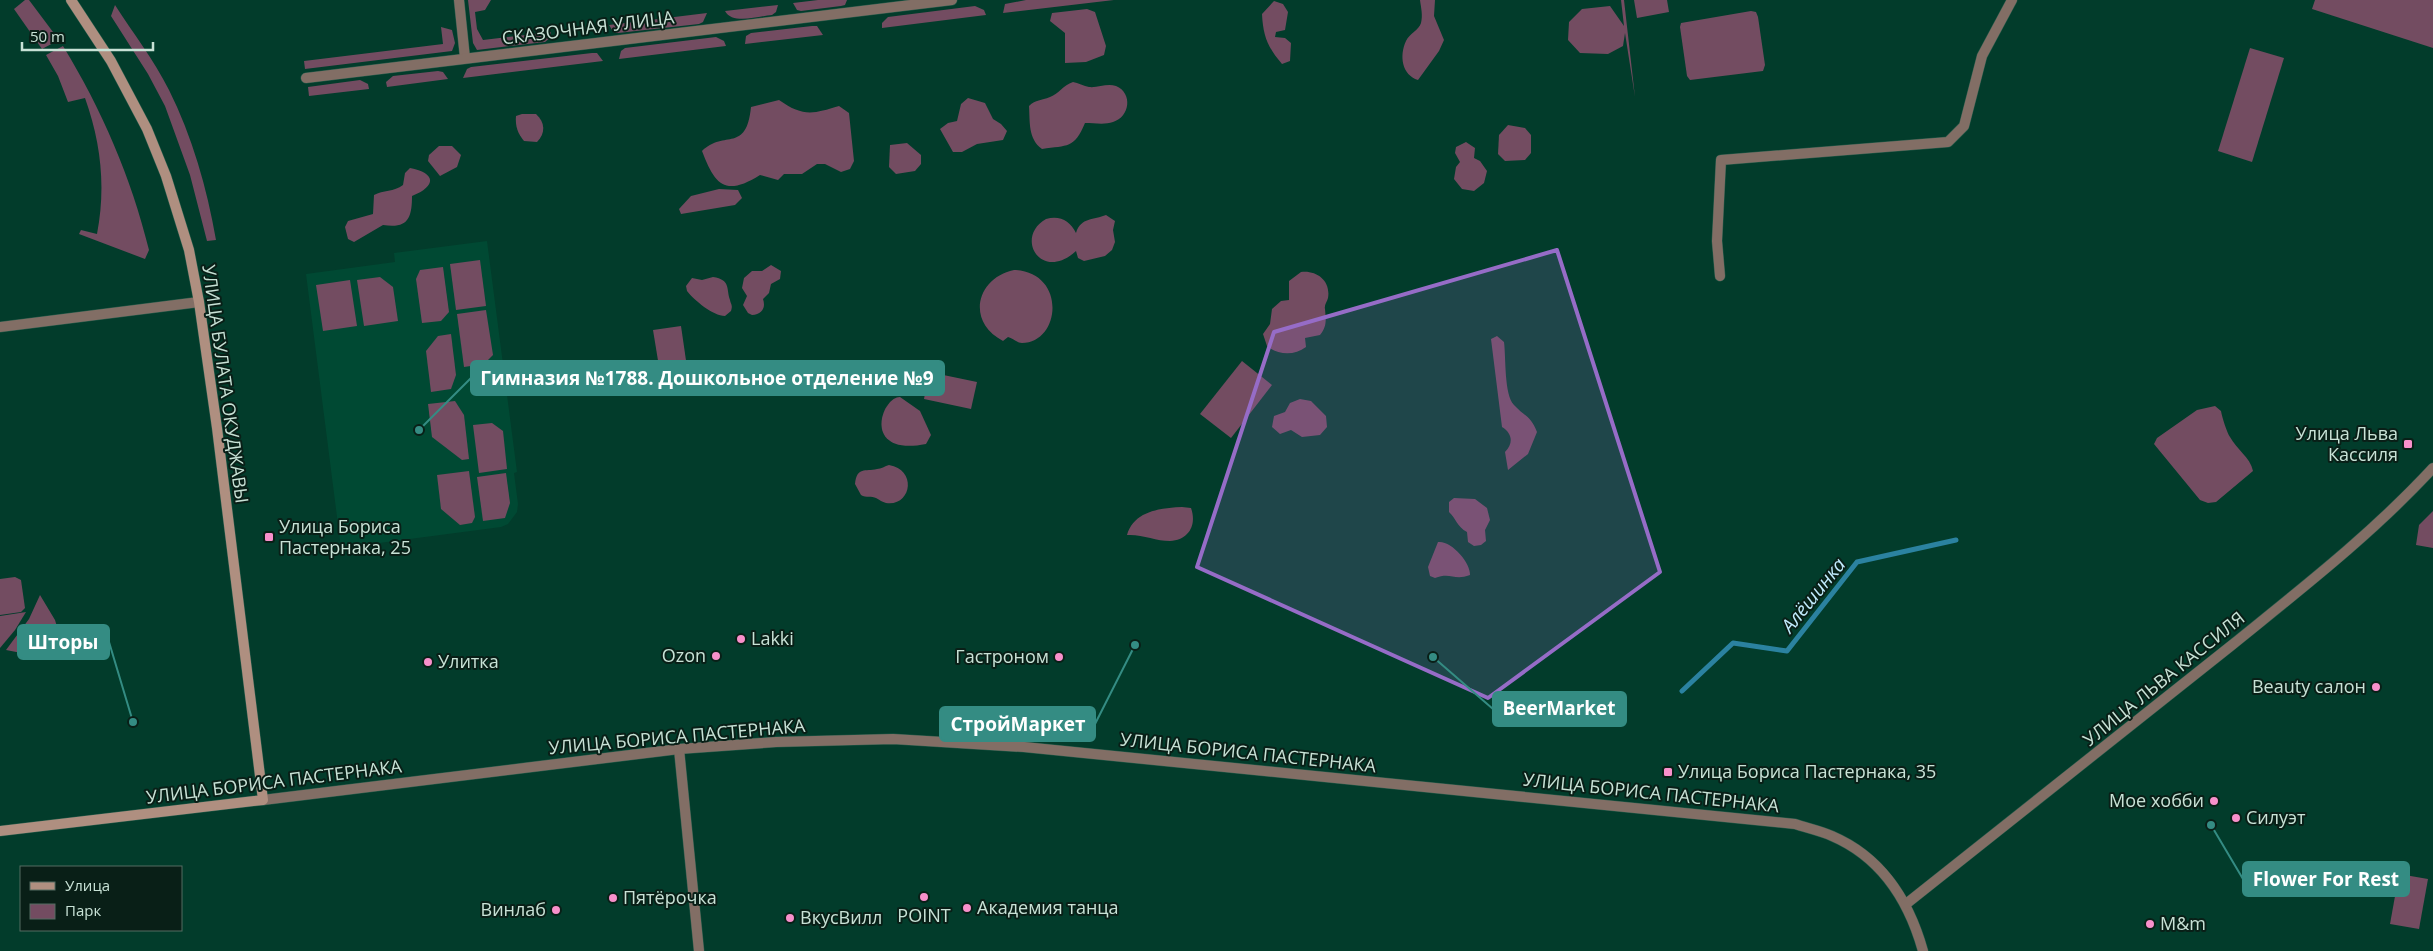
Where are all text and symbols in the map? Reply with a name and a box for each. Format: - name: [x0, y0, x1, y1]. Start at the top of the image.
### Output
- street label: СКАЗОЧНАЯ УЛИЦА: [500, 4, 676, 49]
- scale bar: [22, 20, 154, 52]
- text: 50 m: [30, 26, 65, 46]
- street label: УЛИЦА БУЛАТА ОКУДЖАВЫ: [197, 263, 255, 505]
- callout: Гимназия №1788. Дошкольное отделение №9: [471, 361, 944, 395]
- text: Гимназия №1788. Дошкольное отделение №9: [480, 365, 934, 391]
- place label: Улица Льва Кассиля: [2296, 421, 2398, 466]
- marker: Улица Льва Кассиля: [2402, 438, 2414, 450]
- place label: Улица Бориса Пастернака, 25: [279, 514, 411, 559]
- marker: Улица Бориса Пастернака, 25: [263, 531, 275, 543]
- water label: Алёшинка: [1774, 552, 1851, 639]
- street label: УЛИЦА ЛЬВА КАССИЛЯ: [2078, 606, 2249, 751]
- callout: Шторы: [18, 625, 109, 659]
- place label: Lakki: [751, 626, 794, 650]
- text: Шторы: [28, 629, 98, 655]
- marker: Lakki: [735, 633, 747, 645]
- place label: Ozon: [662, 643, 706, 667]
- place label: Гастроном: [955, 644, 1049, 668]
- place label: Улитка: [438, 649, 499, 673]
- marker: Ozon: [710, 650, 722, 662]
- marker: Гастроном: [1053, 651, 1065, 663]
- marker: Улитка: [422, 656, 434, 668]
- place label: Beauty салон: [2252, 674, 2366, 698]
- marker: Beauty салон: [2370, 681, 2382, 693]
- callout: BeerMarket: [1493, 692, 1626, 726]
- text: BeerMarket: [1502, 695, 1616, 721]
- callout: СтройМаркет: [940, 707, 1095, 741]
- text: СтройМаркет: [950, 711, 1086, 737]
- street label: УЛИЦА БОРИСА ПАСТЕРНАКА: [548, 713, 807, 759]
- street label: УЛИЦА БОРИСА ПАСТЕРНАКА: [1119, 727, 1378, 777]
- street label: УЛИЦА БОРИСА ПАСТЕРНАКА: [145, 753, 404, 809]
- place label: Улица Бориса Пастернака, 35: [1678, 759, 1936, 783]
- marker: Улица Бориса Пастернака, 35: [1662, 766, 1674, 778]
- street label: УЛИЦА БОРИСА ПАСТЕРНАКА: [1522, 767, 1781, 817]
- place label: Мое хобби: [2109, 788, 2204, 812]
- marker: Мое хобби: [2208, 795, 2220, 807]
- place label: Силуэт: [2246, 805, 2306, 829]
- marker: Силуэт: [2230, 812, 2242, 824]
- callout: Flower For Rest: [2243, 862, 2409, 896]
- legend: [20, 866, 182, 931]
- text: Flower For Rest: [2253, 866, 2399, 892]
- text: Улица: [65, 875, 110, 895]
- place label: Пятёрочка: [623, 885, 717, 909]
- marker: POINT: [918, 891, 930, 903]
- marker: Пятёрочка: [607, 892, 619, 904]
- place label: Академия танца: [977, 895, 1119, 919]
- place label: Винлаб: [481, 897, 546, 921]
- text: Парк: [65, 900, 101, 920]
- marker: Академия танца: [961, 902, 973, 914]
- place label: POINT: [897, 903, 951, 927]
- marker: Винлаб: [550, 904, 562, 916]
- place label: ВкусВилл: [800, 905, 882, 929]
- place label: M&m: [2160, 911, 2206, 935]
- marker: ВкусВилл: [784, 912, 796, 924]
- marker: M&m: [2144, 918, 2156, 930]

